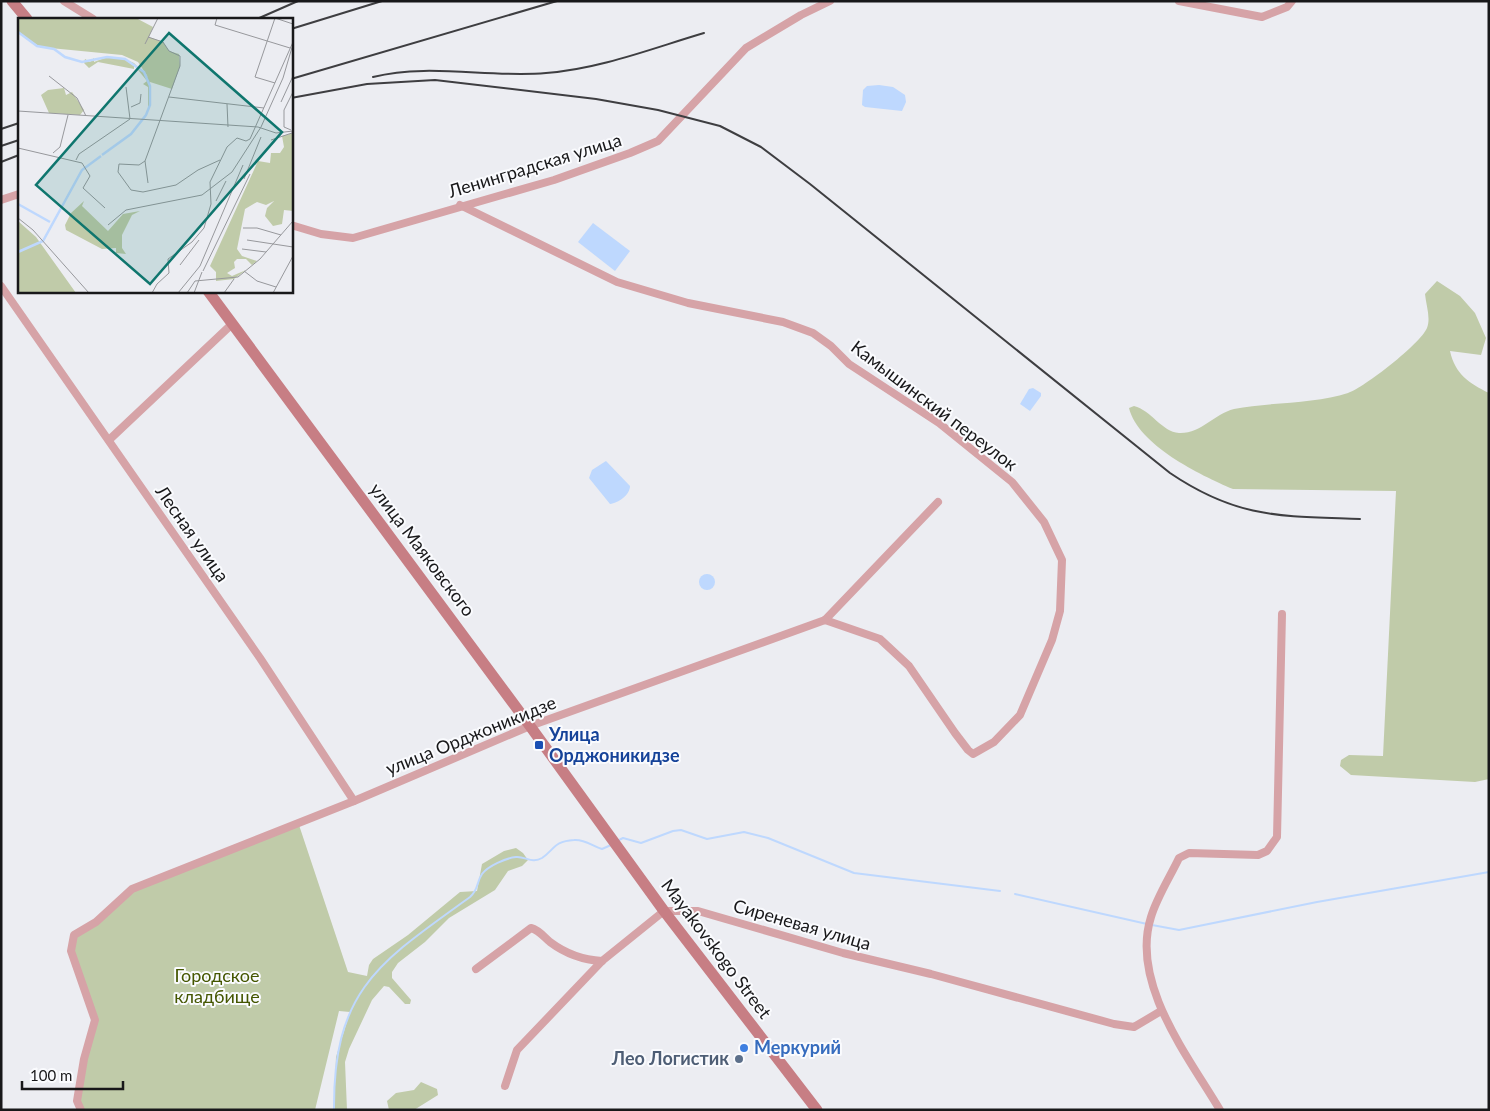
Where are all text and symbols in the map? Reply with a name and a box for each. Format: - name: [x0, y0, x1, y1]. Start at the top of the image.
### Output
- inset map: [18, 18, 292, 292]
- street label: Ленинградская улица: [445, 128, 624, 202]
- street label: Камышинский переулок: [847, 335, 1023, 475]
- street label: улица Маяковского: [366, 478, 480, 620]
- street label: Лесная улица: [151, 480, 234, 586]
- street label: улица Орджоникидзе: [382, 691, 559, 779]
- place label: Улица Орджоникидзе: [548, 723, 680, 766]
- marker: Улица Орджоникидзе: [533, 739, 545, 751]
- street label: Mayakovskogo Street: [657, 874, 777, 1023]
- street label: Сиреневая улица: [731, 894, 874, 954]
- park label: Городское кладбище: [174, 964, 260, 1007]
- place label: Меркурий: [754, 1036, 841, 1058]
- marker: Меркурий: [738, 1042, 750, 1054]
- place label: Лео Логистик: [611, 1047, 729, 1069]
- marker: Лео Логистик: [733, 1053, 745, 1065]
- scale bar: [22, 1058, 124, 1090]
- text: 100 m: [30, 1066, 72, 1084]

